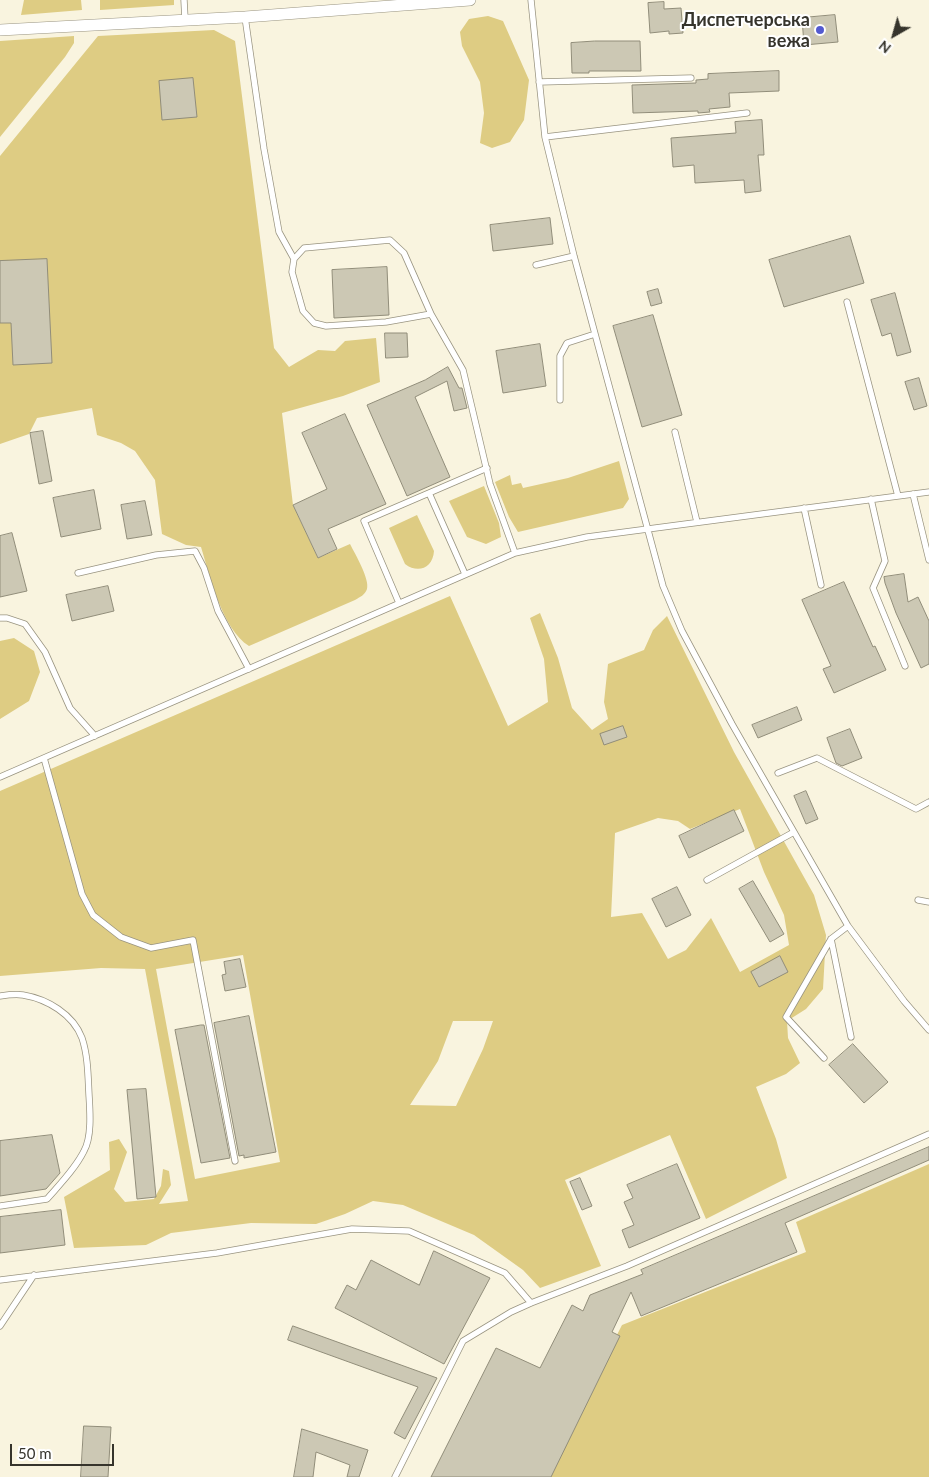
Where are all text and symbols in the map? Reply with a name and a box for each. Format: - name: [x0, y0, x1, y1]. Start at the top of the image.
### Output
- place label: Диспетчерська вежа: [682, 9, 810, 52]
- north arrow: [869, 10, 919, 60]
- marker: Диспетчерська вежа: [814, 24, 826, 36]
- text: N: [875, 37, 894, 57]
- scale bar: [12, 1434, 116, 1466]
- text: 50 m: [18, 1444, 52, 1462]

